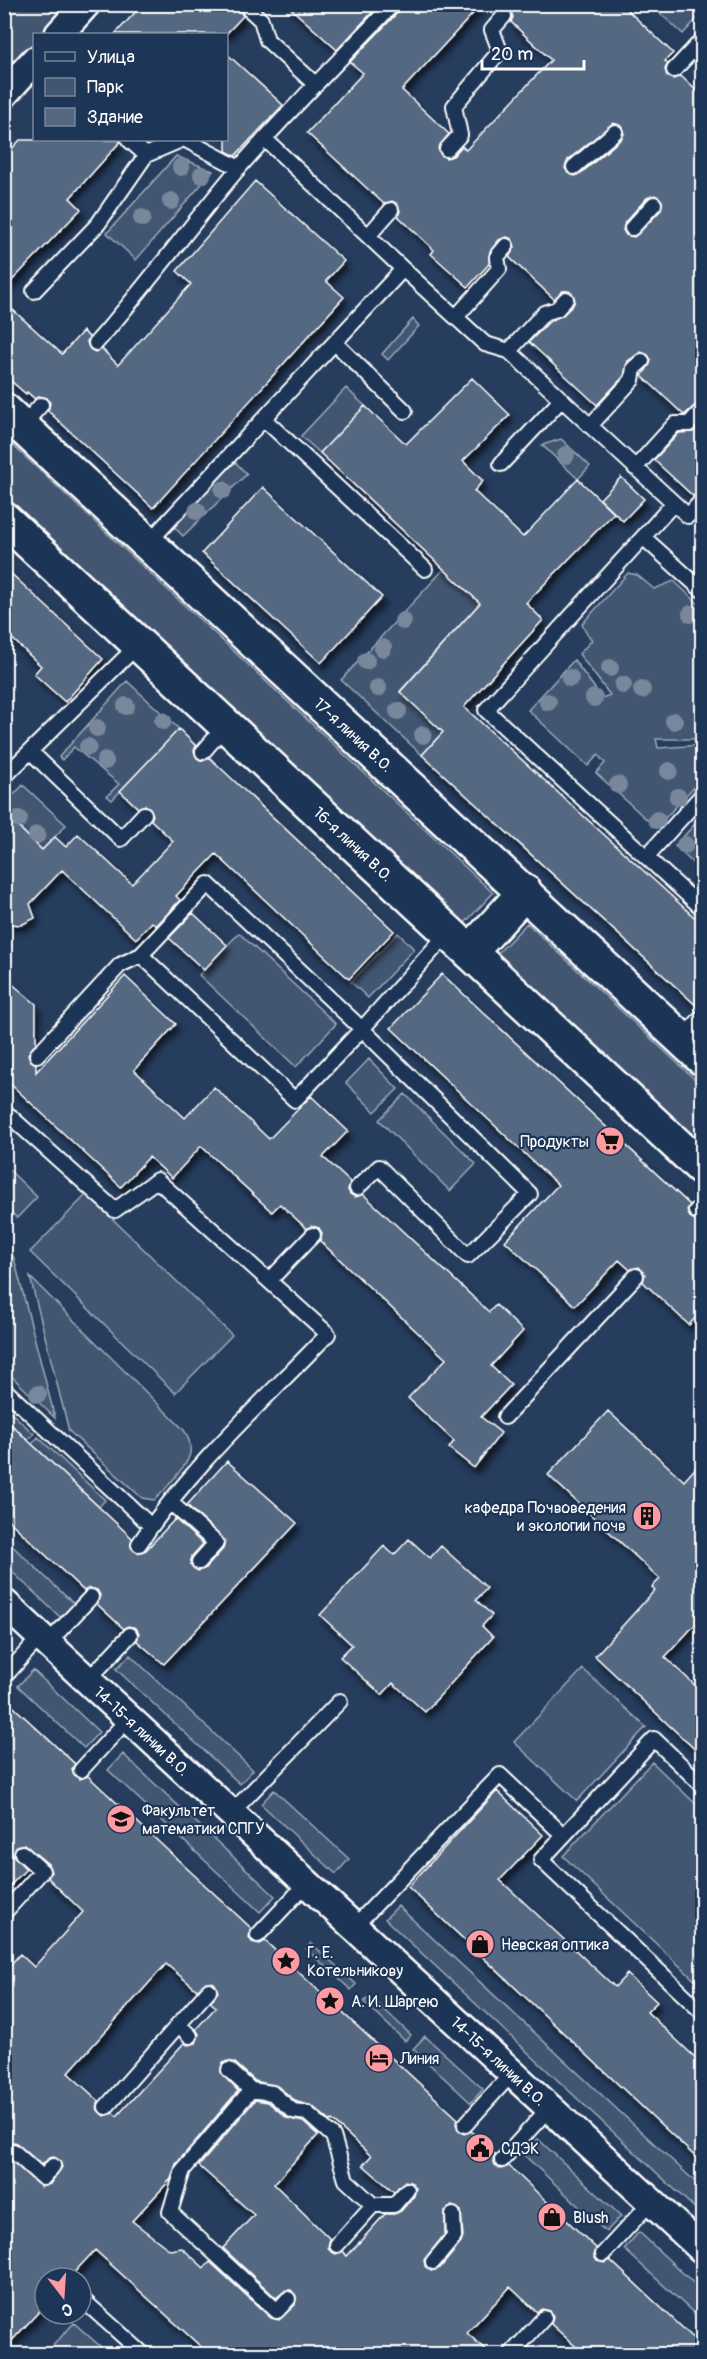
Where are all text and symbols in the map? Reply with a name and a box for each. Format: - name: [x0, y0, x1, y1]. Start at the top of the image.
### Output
- legend: [33, 33, 228, 141]
- scale bar: [482, 33, 584, 71]
- text: 20 m: [491, 43, 533, 66]
- text: Улица: [87, 46, 135, 69]
- text: Парк: [87, 76, 124, 99]
- text: Здание: [87, 106, 143, 129]
- street label: 17-я линия В.О.: [309, 694, 397, 777]
- street label: 16-я линия В.О.: [309, 803, 397, 886]
- supermarket icon: Продукты: [594, 1125, 626, 1157]
- place label: Продукты: [520, 1132, 589, 1152]
- place label: кафедра Почвоведения и экологии почв: [464, 1498, 626, 1536]
- building icon: кафедра Почвоведения и экологии почв: [631, 1500, 663, 1532]
- street label: 14-15-я линии В.О.: [89, 1682, 193, 1780]
- place label: Факультет математики СПГУ: [142, 1801, 265, 1839]
- school or university icon: Факультет математики СПГУ: [105, 1803, 137, 1835]
- shop icon: Невская оптика: [464, 1928, 496, 1960]
- place label: Невская оптика: [501, 1935, 609, 1955]
- place label: Г. Е. Котельникову: [307, 1943, 403, 1981]
- place icon: Г. Е. Котельникову: [270, 1945, 302, 1977]
- place icon: А. И. Шаргею: [314, 1985, 346, 2017]
- place label: А. И. Шаргею: [351, 1992, 439, 2012]
- street label: 14-15-я линии В.О.: [446, 2013, 550, 2111]
- hotel icon: Линия: [363, 2042, 395, 2074]
- place label: Линия: [399, 2049, 439, 2069]
- public building icon: СДЭК: [464, 2132, 496, 2164]
- place label: СДЭК: [501, 2139, 539, 2159]
- shop icon: Blush: [536, 2201, 568, 2233]
- place label: Blush: [573, 2208, 609, 2228]
- north arrow: [33, 2266, 93, 2326]
- text: С: [59, 2298, 75, 2320]

